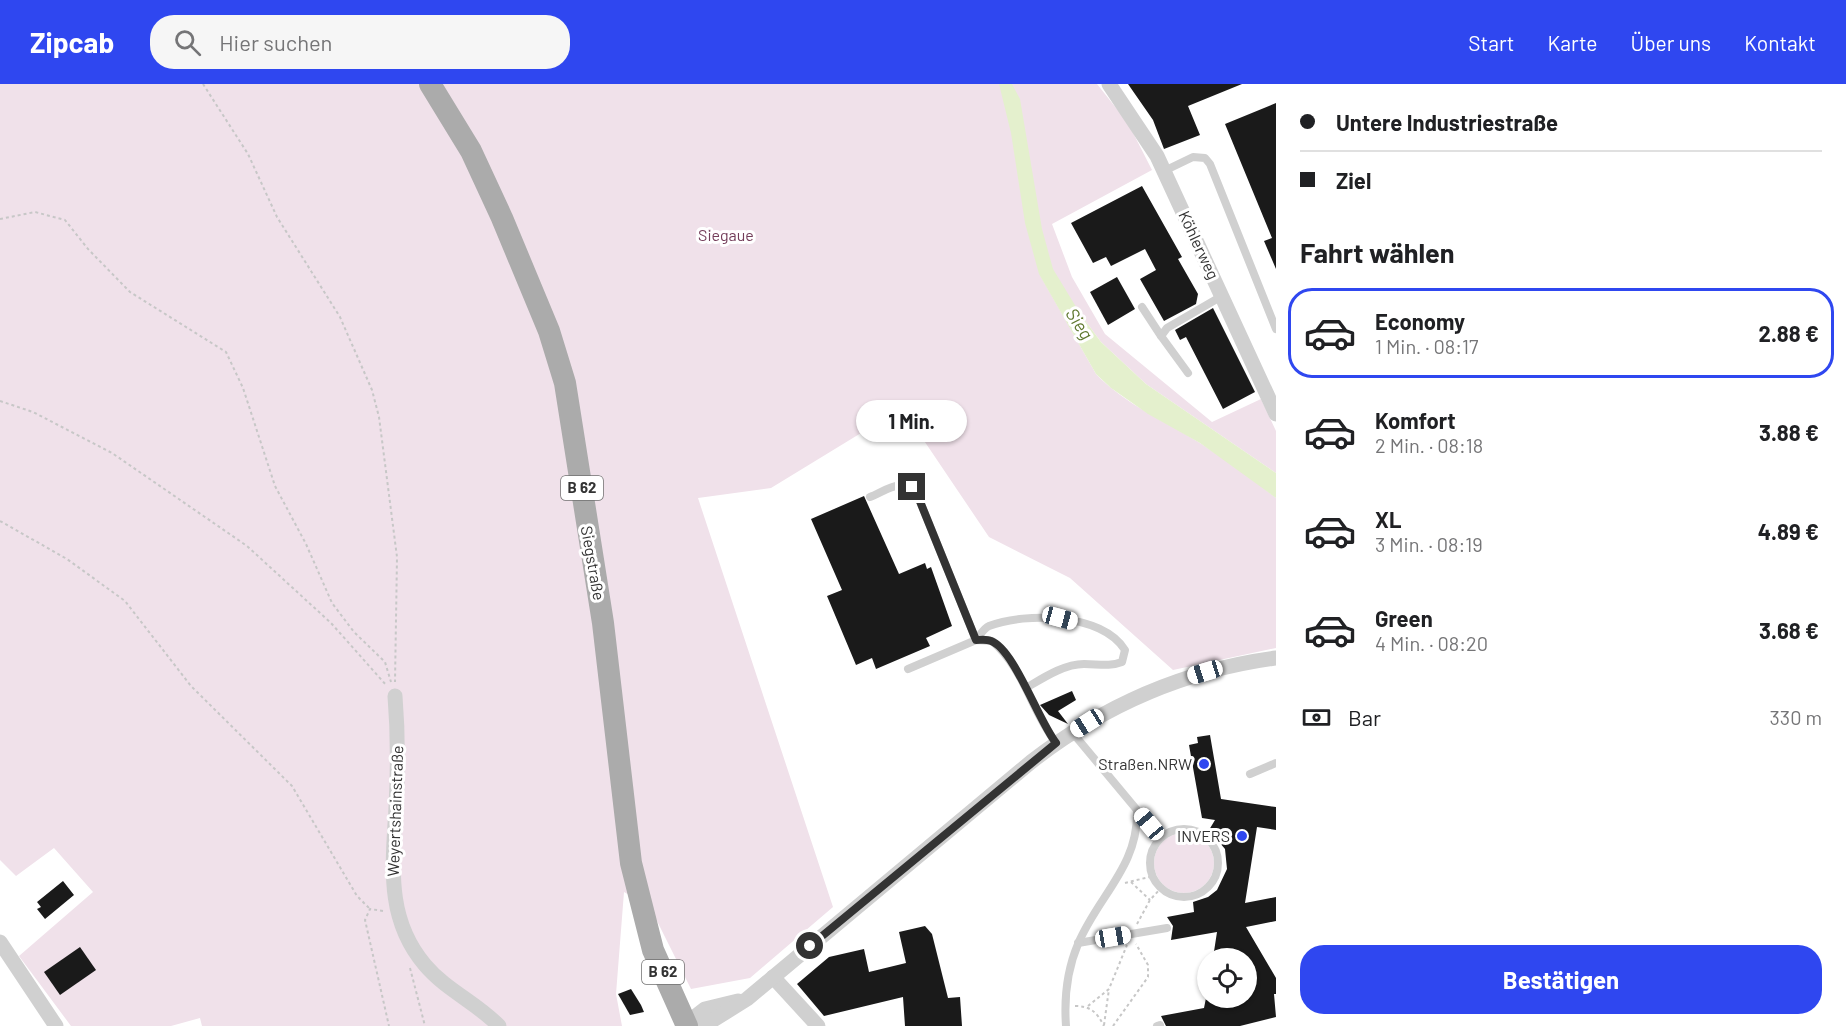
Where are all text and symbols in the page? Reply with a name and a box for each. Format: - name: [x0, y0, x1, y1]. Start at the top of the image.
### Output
- search box: [150, 15, 570, 69]
- text: Zipcab: [30, 25, 114, 59]
- icon: search: [171, 26, 204, 59]
- text: Hier suchen: [219, 29, 332, 55]
- text: Start: [1468, 30, 1515, 55]
- text: Karte: [1548, 30, 1598, 55]
- text: Über uns: [1631, 30, 1711, 55]
- text: Kontakt: [1744, 30, 1816, 55]
- text: Untere Industriestraße: [1336, 109, 1558, 135]
- text: Ziel: [1336, 167, 1371, 193]
- street label: Köhlerweg: [1175, 207, 1224, 282]
- park label: Siegaue: [698, 225, 754, 244]
- text: Fahrt wählen: [1300, 236, 1455, 268]
- water label: Sieg: [1061, 303, 1098, 343]
- icon: car: [1303, 306, 1357, 360]
- text: Economy: [1375, 308, 1465, 334]
- text: 2.88 €: [1759, 320, 1819, 346]
- text: 1 Min. · 08:17: [1375, 334, 1478, 358]
- callout: 1 Min.: [856, 400, 968, 442]
- icon: car: [1303, 405, 1357, 459]
- text: Komfort: [1375, 407, 1456, 433]
- text: 1 Min.: [888, 409, 935, 433]
- text: 3.88 €: [1759, 419, 1819, 445]
- text: 2 Min. · 08:18: [1375, 433, 1483, 457]
- route end: [898, 473, 925, 500]
- road number: B 62: [561, 476, 603, 500]
- icon: car: [1303, 504, 1357, 558]
- text: XL: [1375, 506, 1401, 532]
- text: 4.89 €: [1758, 518, 1819, 544]
- street label: Siegstraße: [578, 524, 609, 602]
- text: 3 Min. · 08:19: [1375, 532, 1483, 556]
- icon: car: [1303, 603, 1357, 657]
- car: [1040, 605, 1080, 631]
- text: Green: [1375, 605, 1433, 631]
- text: 3.68 €: [1759, 617, 1819, 643]
- text: 4 Min. · 08:20: [1375, 631, 1488, 655]
- car: [1185, 658, 1225, 686]
- icon: cash: [1300, 701, 1333, 734]
- text: Bar: [1348, 704, 1381, 730]
- text: 330 m: [1770, 705, 1822, 729]
- car: [1067, 706, 1107, 740]
- street label: Weyertshainstraße: [383, 745, 406, 877]
- place label: Straßen.NRW: [1098, 754, 1192, 773]
- marker: Straßen.NRW: [1197, 757, 1211, 771]
- car: [1131, 804, 1167, 844]
- place label: INVERS: [1177, 826, 1230, 845]
- marker: INVERS: [1235, 829, 1249, 843]
- car: [1094, 925, 1132, 949]
- route start: [796, 932, 823, 959]
- button: Bestätigen: [1300, 945, 1822, 1014]
- map controls: [1197, 948, 1257, 1008]
- button: locate: [1197, 948, 1257, 1008]
- road number: B 62: [642, 960, 684, 984]

